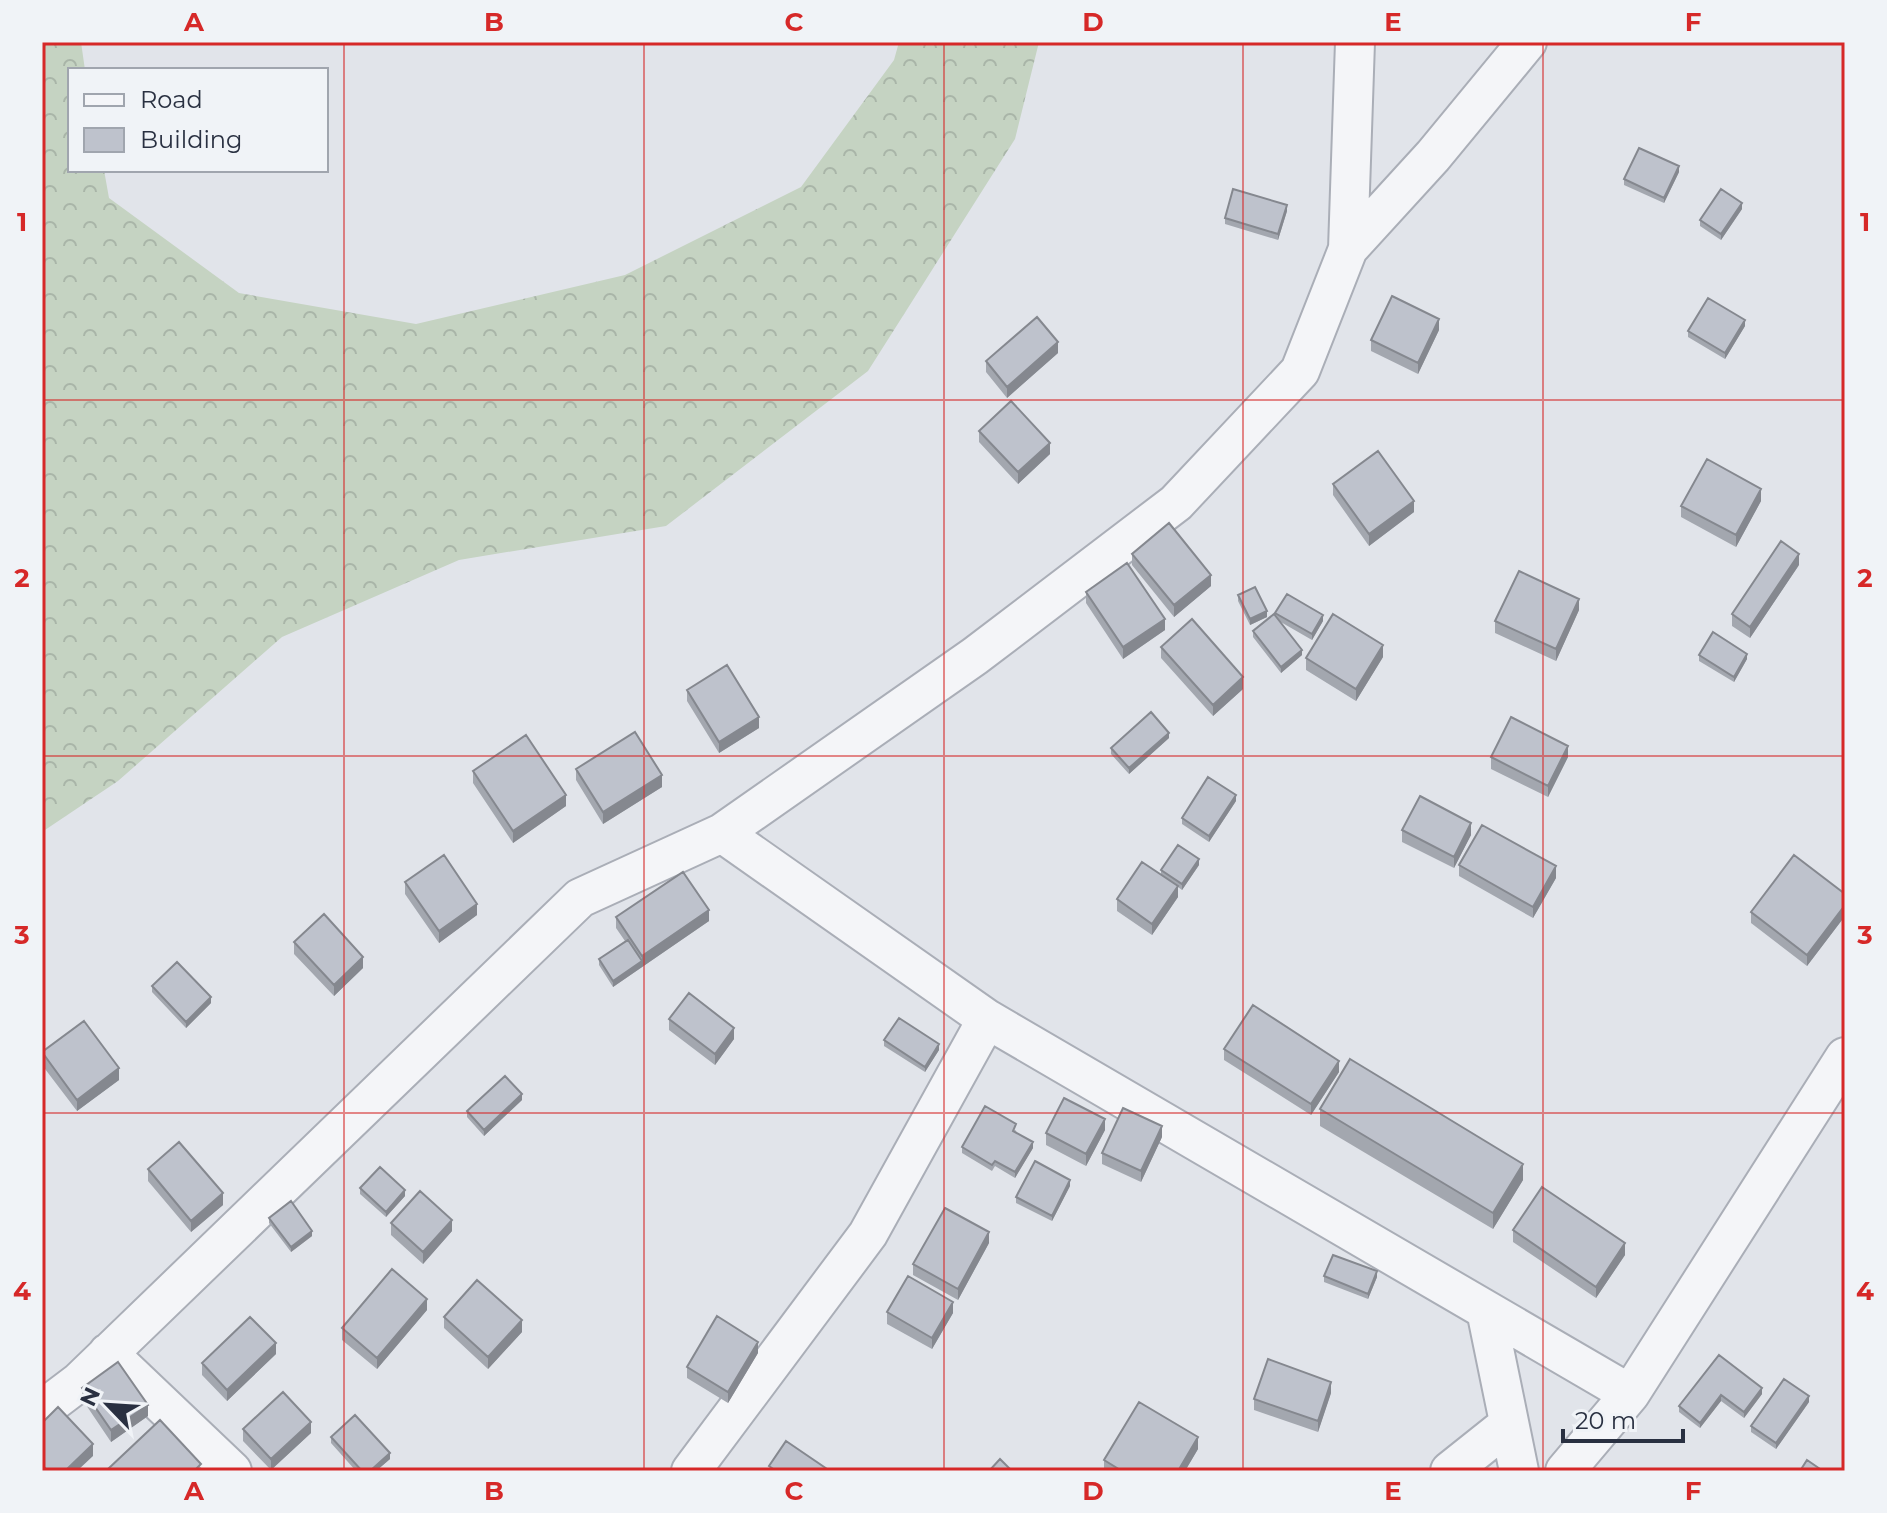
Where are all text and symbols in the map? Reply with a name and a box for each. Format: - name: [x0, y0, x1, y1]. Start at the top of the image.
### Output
- text: A: [183, 6, 205, 38]
- text: B: [484, 6, 504, 38]
- text: C: [785, 6, 804, 38]
- text: D: [1082, 6, 1104, 38]
- text: E: [1384, 6, 1402, 38]
- text: F: [1685, 6, 1701, 38]
- legend: [68, 68, 328, 172]
- text: Road: [140, 85, 203, 114]
- text: Building: [140, 125, 243, 154]
- text: 1: [17, 206, 27, 238]
- text: 1: [1860, 206, 1870, 238]
- text: 2: [14, 562, 30, 594]
- text: 2: [1857, 562, 1873, 594]
- text: 3: [13, 919, 30, 951]
- text: 3: [1856, 919, 1873, 951]
- text: 4: [13, 1275, 31, 1307]
- text: 4: [1856, 1275, 1874, 1307]
- north arrow: [68, 1365, 148, 1445]
- text: N: [74, 1383, 106, 1411]
- scale bar: [1563, 1393, 1683, 1443]
- text: 20 m: [1575, 1406, 1636, 1435]
- text: A: [183, 1475, 205, 1507]
- text: B: [484, 1475, 504, 1507]
- text: C: [785, 1475, 804, 1507]
- text: D: [1082, 1475, 1104, 1507]
- text: E: [1384, 1475, 1402, 1507]
- text: F: [1685, 1475, 1701, 1507]

